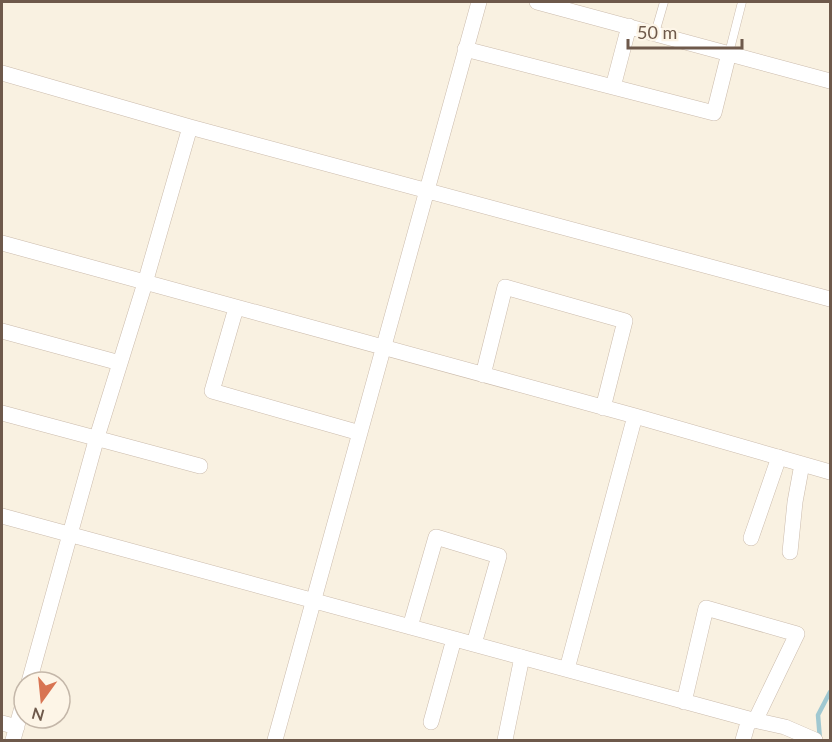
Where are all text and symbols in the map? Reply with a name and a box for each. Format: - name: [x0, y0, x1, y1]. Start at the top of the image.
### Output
- scale bar: [628, 12, 742, 50]
- text: 50 m: [637, 21, 677, 43]
- north arrow: [12, 670, 72, 730]
- text: N: [30, 704, 46, 726]

